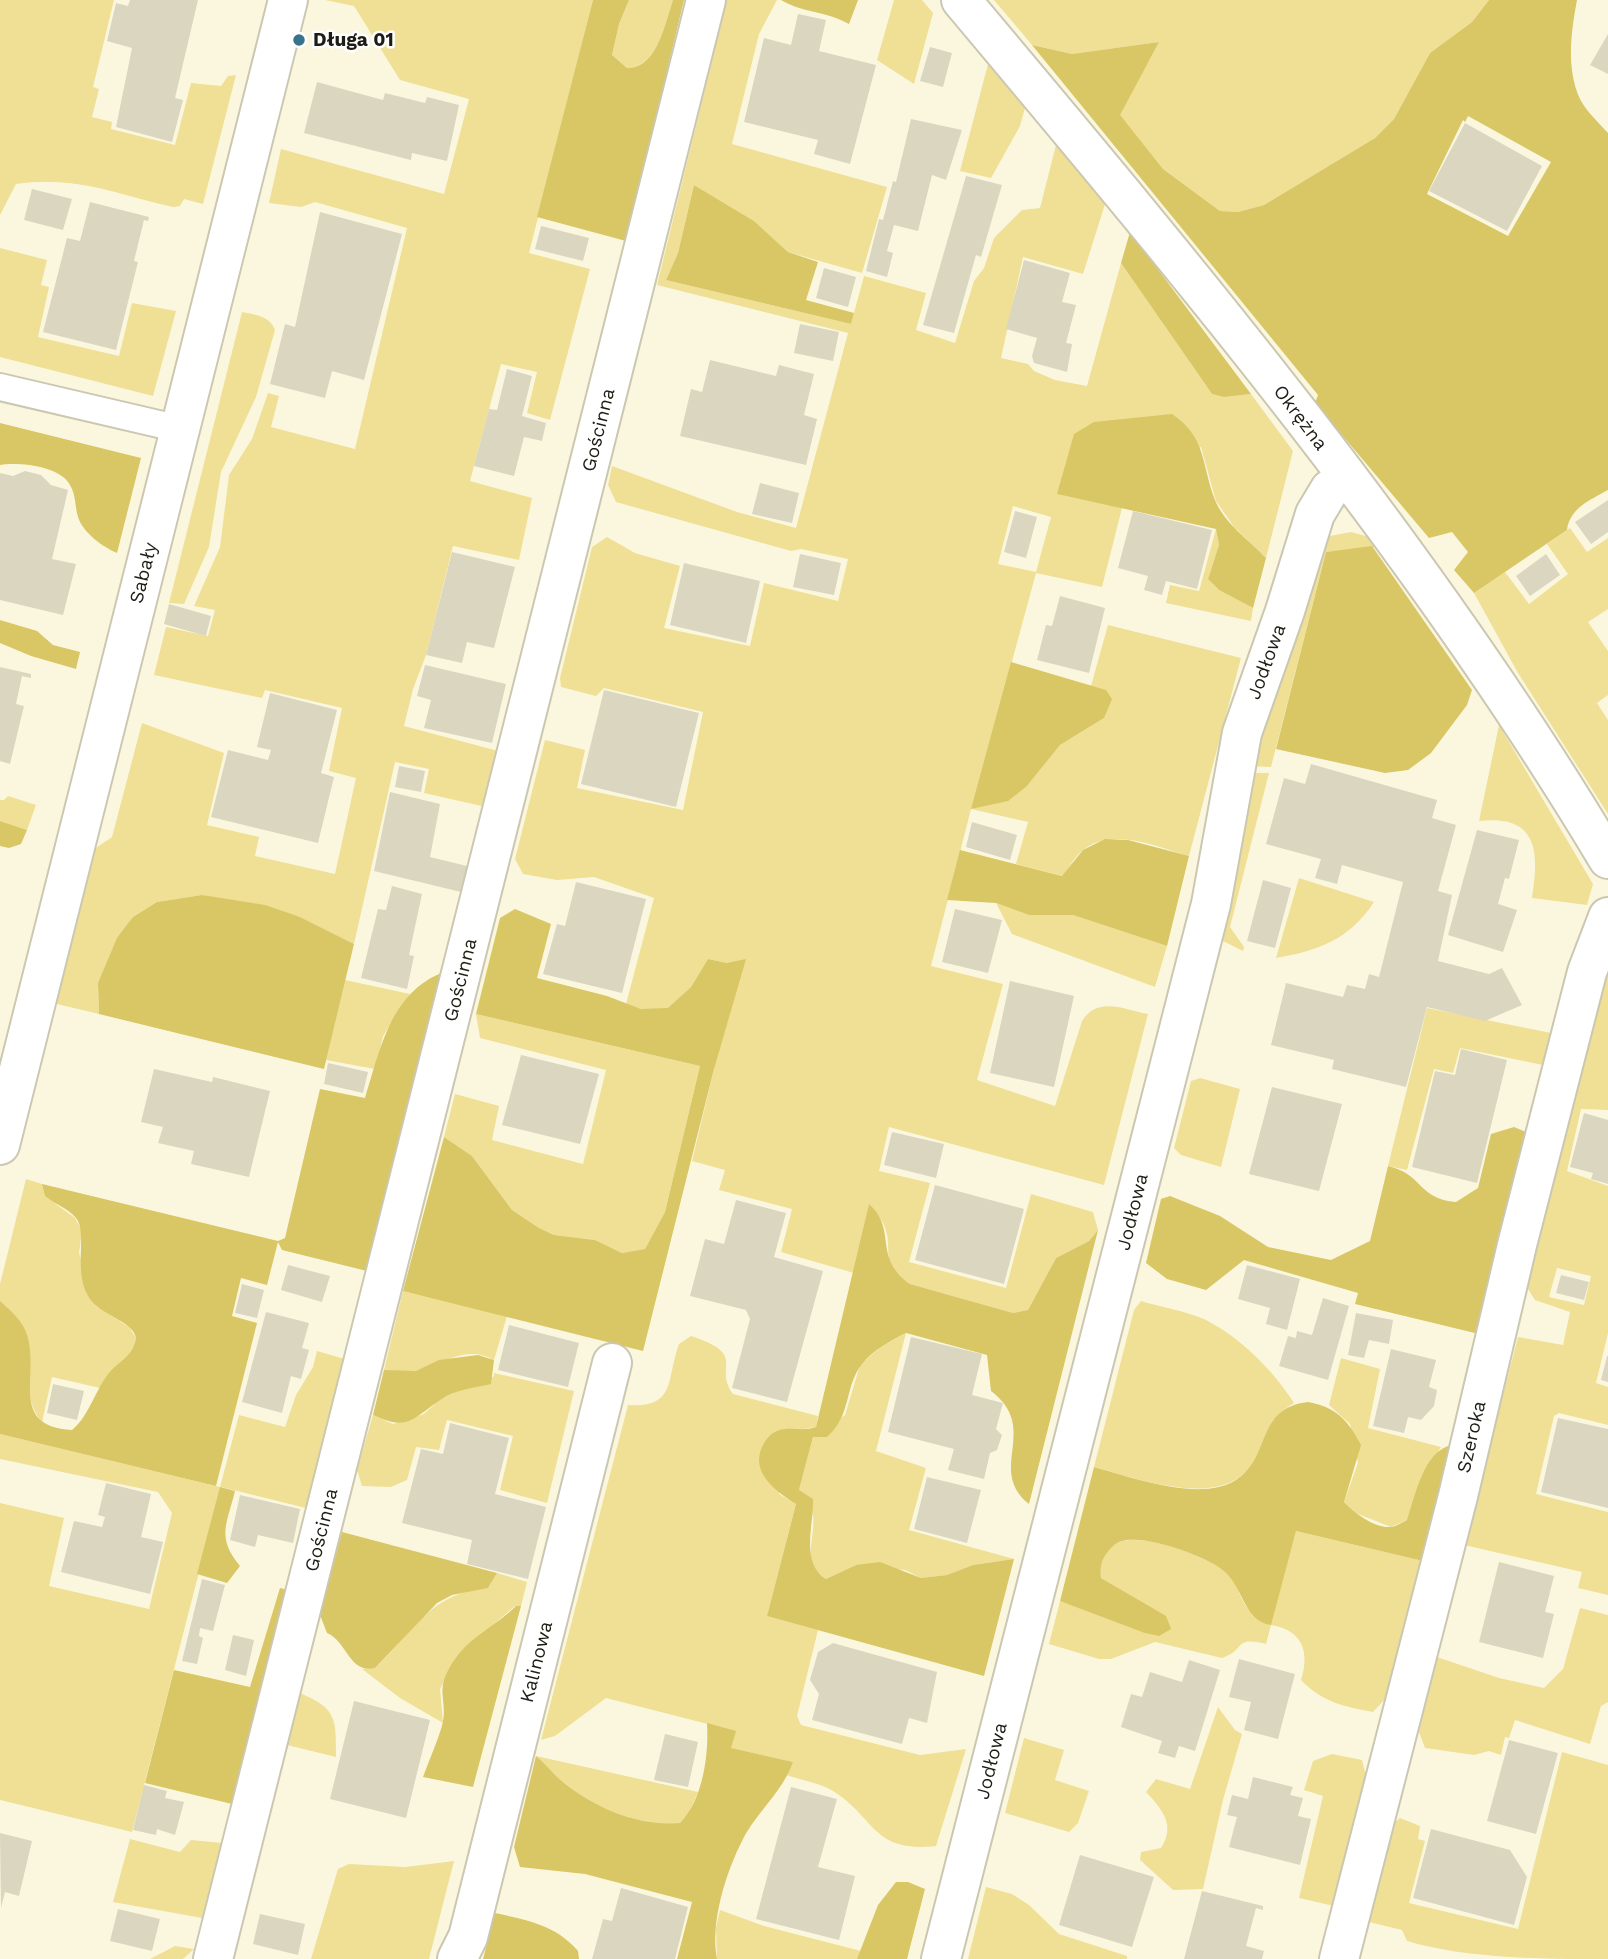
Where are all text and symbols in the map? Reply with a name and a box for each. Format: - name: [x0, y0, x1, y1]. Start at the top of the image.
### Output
- place label: Długa 01: [313, 29, 394, 51]
- marker: Długa 01: [291, 32, 307, 48]
- street label: Okrężna: [1268, 381, 1332, 455]
- street label: Gościnna: [578, 386, 620, 474]
- street label: Sabały: [125, 540, 163, 606]
- street label: Jodłowa: [1243, 621, 1291, 703]
- street label: Gościnna: [440, 936, 482, 1024]
- street label: Jodłowa: [1112, 1171, 1154, 1253]
- street label: Szeroka: [1453, 1399, 1491, 1475]
- street label: Gościnna: [301, 1486, 343, 1574]
- street label: Kalinowa: [516, 1619, 558, 1705]
- street label: Jodłowa: [971, 1720, 1013, 1802]

